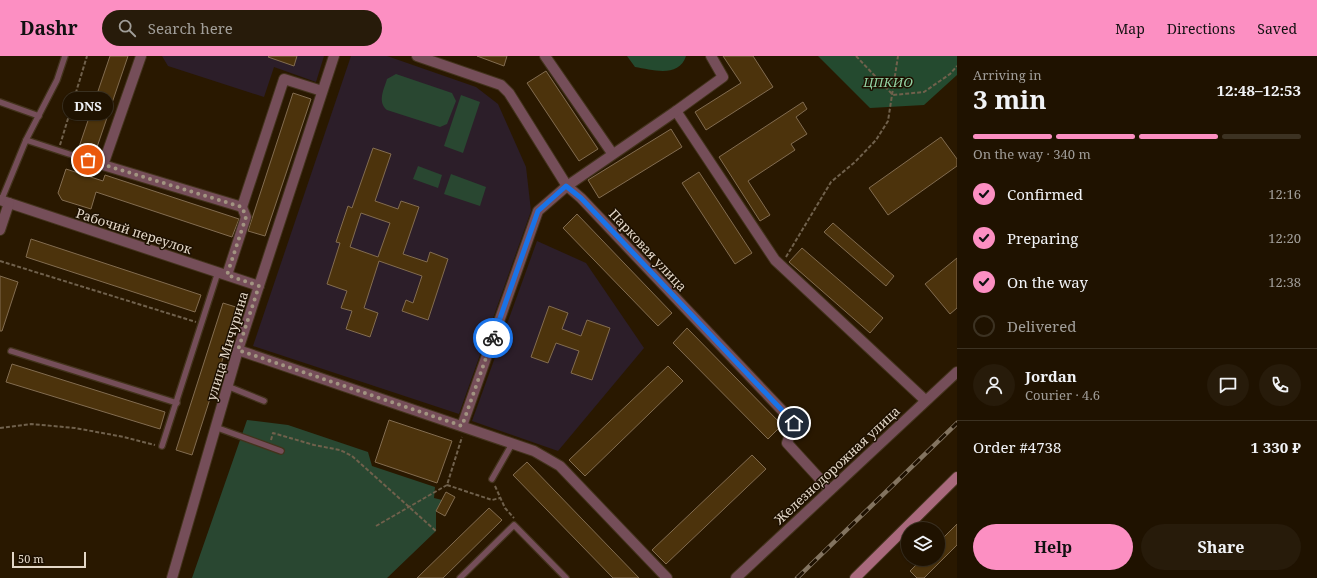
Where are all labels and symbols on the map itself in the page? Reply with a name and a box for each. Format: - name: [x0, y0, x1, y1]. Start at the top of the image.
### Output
- park label: ЦПКИО: [862, 73, 913, 91]
- callout: DNS: [63, 92, 113, 120]
- pin: [71, 143, 105, 177]
- street label: Рабочий переулок: [74, 204, 195, 258]
- street label: Парковая улица: [605, 205, 691, 295]
- street label: улица Мичурина: [202, 289, 252, 403]
- courier: [473, 318, 513, 358]
- street label: Железнодорожная улица: [770, 402, 904, 529]
- pin: [777, 406, 811, 440]
- scale bar: [12, 550, 86, 569]

